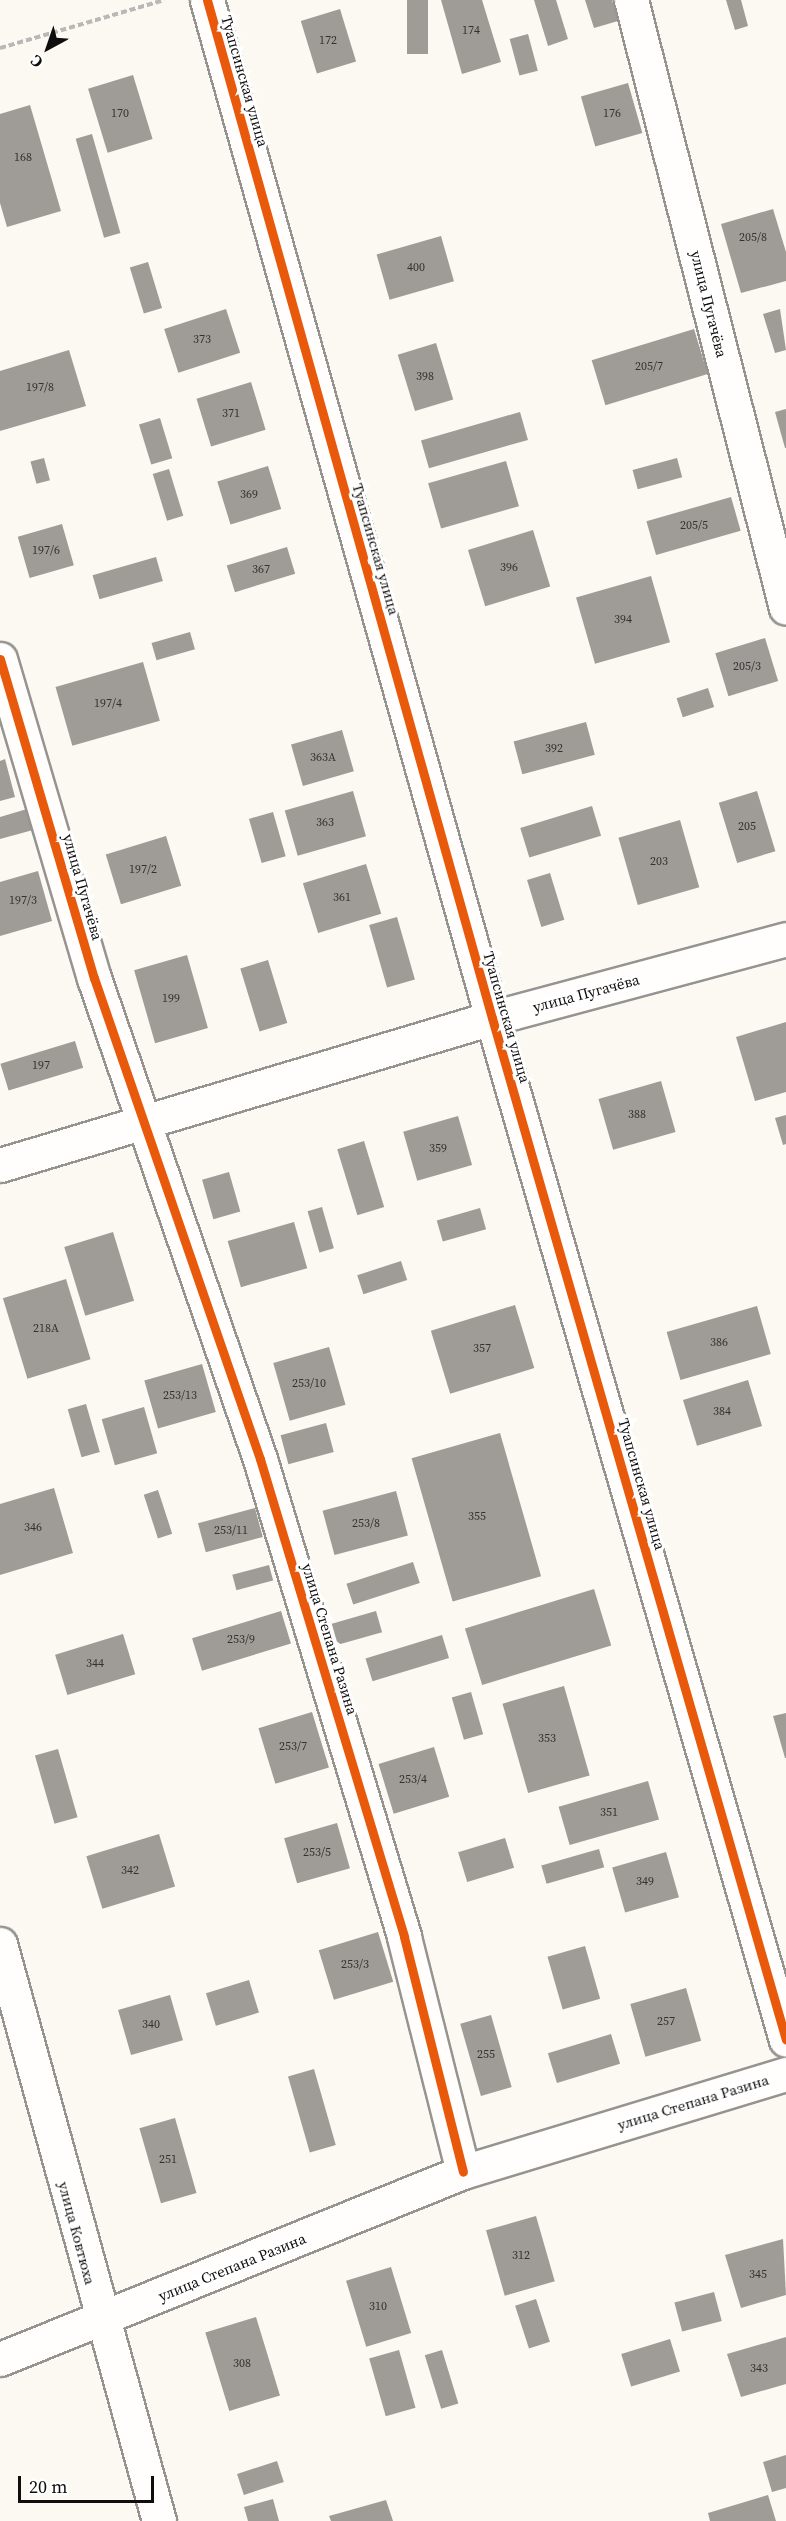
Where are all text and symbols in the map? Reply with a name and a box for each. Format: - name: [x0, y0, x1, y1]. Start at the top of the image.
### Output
- street label: Туапсинская улица: [218, 13, 272, 149]
- north arrow: [18, 18, 78, 78]
- house number: 174: [462, 24, 480, 38]
- house number: 172: [319, 34, 337, 48]
- text: С: [26, 50, 47, 73]
- house number: 170: [111, 107, 129, 121]
- house number: 176: [603, 107, 621, 121]
- house number: 168: [14, 151, 32, 165]
- house number: 205/8: [739, 231, 767, 245]
- street label: улица Пугачёва: [687, 249, 731, 359]
- house number: 400: [407, 261, 425, 275]
- house number: 373: [193, 333, 211, 347]
- house number: 205/7: [635, 360, 663, 374]
- house number: 398: [416, 370, 434, 384]
- house number: 197/8: [26, 381, 54, 395]
- house number: 371: [222, 407, 240, 421]
- street label: Туапсинская улица: [349, 481, 403, 617]
- house number: 369: [240, 488, 258, 502]
- house number: 205/5: [680, 519, 708, 533]
- house number: 197/6: [32, 544, 60, 558]
- house number: 396: [500, 561, 518, 575]
- house number: 367: [252, 563, 270, 577]
- house number: 394: [614, 613, 632, 627]
- house number: 205/3: [733, 660, 761, 674]
- house number: 197/4: [94, 697, 122, 711]
- house number: 392: [545, 742, 563, 756]
- house number: 363А: [310, 751, 336, 765]
- house number: 363: [316, 816, 334, 830]
- house number: 205: [738, 820, 756, 834]
- street label: улица Пугачёва: [59, 832, 107, 942]
- house number: 203: [650, 855, 668, 869]
- house number: 197/2: [129, 863, 157, 877]
- house number: 361: [333, 891, 351, 905]
- house number: 197/3: [9, 894, 37, 908]
- street label: Туапсинская улица: [480, 949, 534, 1085]
- street label: улица Пугачёва: [531, 970, 641, 1016]
- house number: 199: [162, 992, 180, 1006]
- house number: 197: [32, 1059, 50, 1073]
- house number: 388: [628, 1108, 646, 1122]
- house number: 359: [429, 1142, 447, 1156]
- house number: 218А: [33, 1322, 59, 1336]
- house number: 386: [710, 1336, 728, 1350]
- house number: 357: [473, 1342, 491, 1356]
- house number: 253/10: [292, 1377, 326, 1391]
- house number: 253/13: [163, 1389, 197, 1403]
- house number: 384: [713, 1405, 731, 1419]
- street label: Туапсинская улица: [615, 1416, 669, 1552]
- house number: 355: [468, 1510, 486, 1524]
- house number: 253/8: [352, 1517, 380, 1531]
- house number: 346: [24, 1521, 42, 1535]
- house number: 253/11: [214, 1524, 248, 1538]
- street label: улица Степана Разина: [298, 1561, 362, 1717]
- house number: 253/9: [227, 1633, 255, 1647]
- house number: 344: [86, 1657, 104, 1671]
- house number: 353: [538, 1732, 556, 1746]
- house number: 253/7: [279, 1740, 307, 1754]
- house number: 253/4: [399, 1773, 427, 1787]
- house number: 351: [600, 1806, 618, 1820]
- house number: 253/5: [303, 1846, 331, 1860]
- house number: 342: [121, 1864, 139, 1878]
- house number: 349: [636, 1875, 654, 1889]
- house number: 253/3: [341, 1958, 369, 1972]
- house number: 257: [657, 2015, 675, 2029]
- house number: 340: [142, 2018, 160, 2032]
- house number: 255: [477, 2048, 495, 2062]
- street label: улица Степана Разина: [615, 2070, 771, 2134]
- house number: 251: [159, 2153, 177, 2167]
- street label: улица Ковтюха: [55, 2179, 99, 2287]
- street label: улица Степана Разина: [156, 2229, 308, 2305]
- house number: 312: [512, 2249, 530, 2263]
- house number: 345: [749, 2268, 767, 2282]
- house number: 310: [369, 2300, 387, 2314]
- house number: 308: [233, 2357, 251, 2371]
- house number: 343: [750, 2362, 768, 2376]
- scale bar: [21, 2464, 158, 2502]
- text: 20 m: [29, 2474, 67, 2499]

